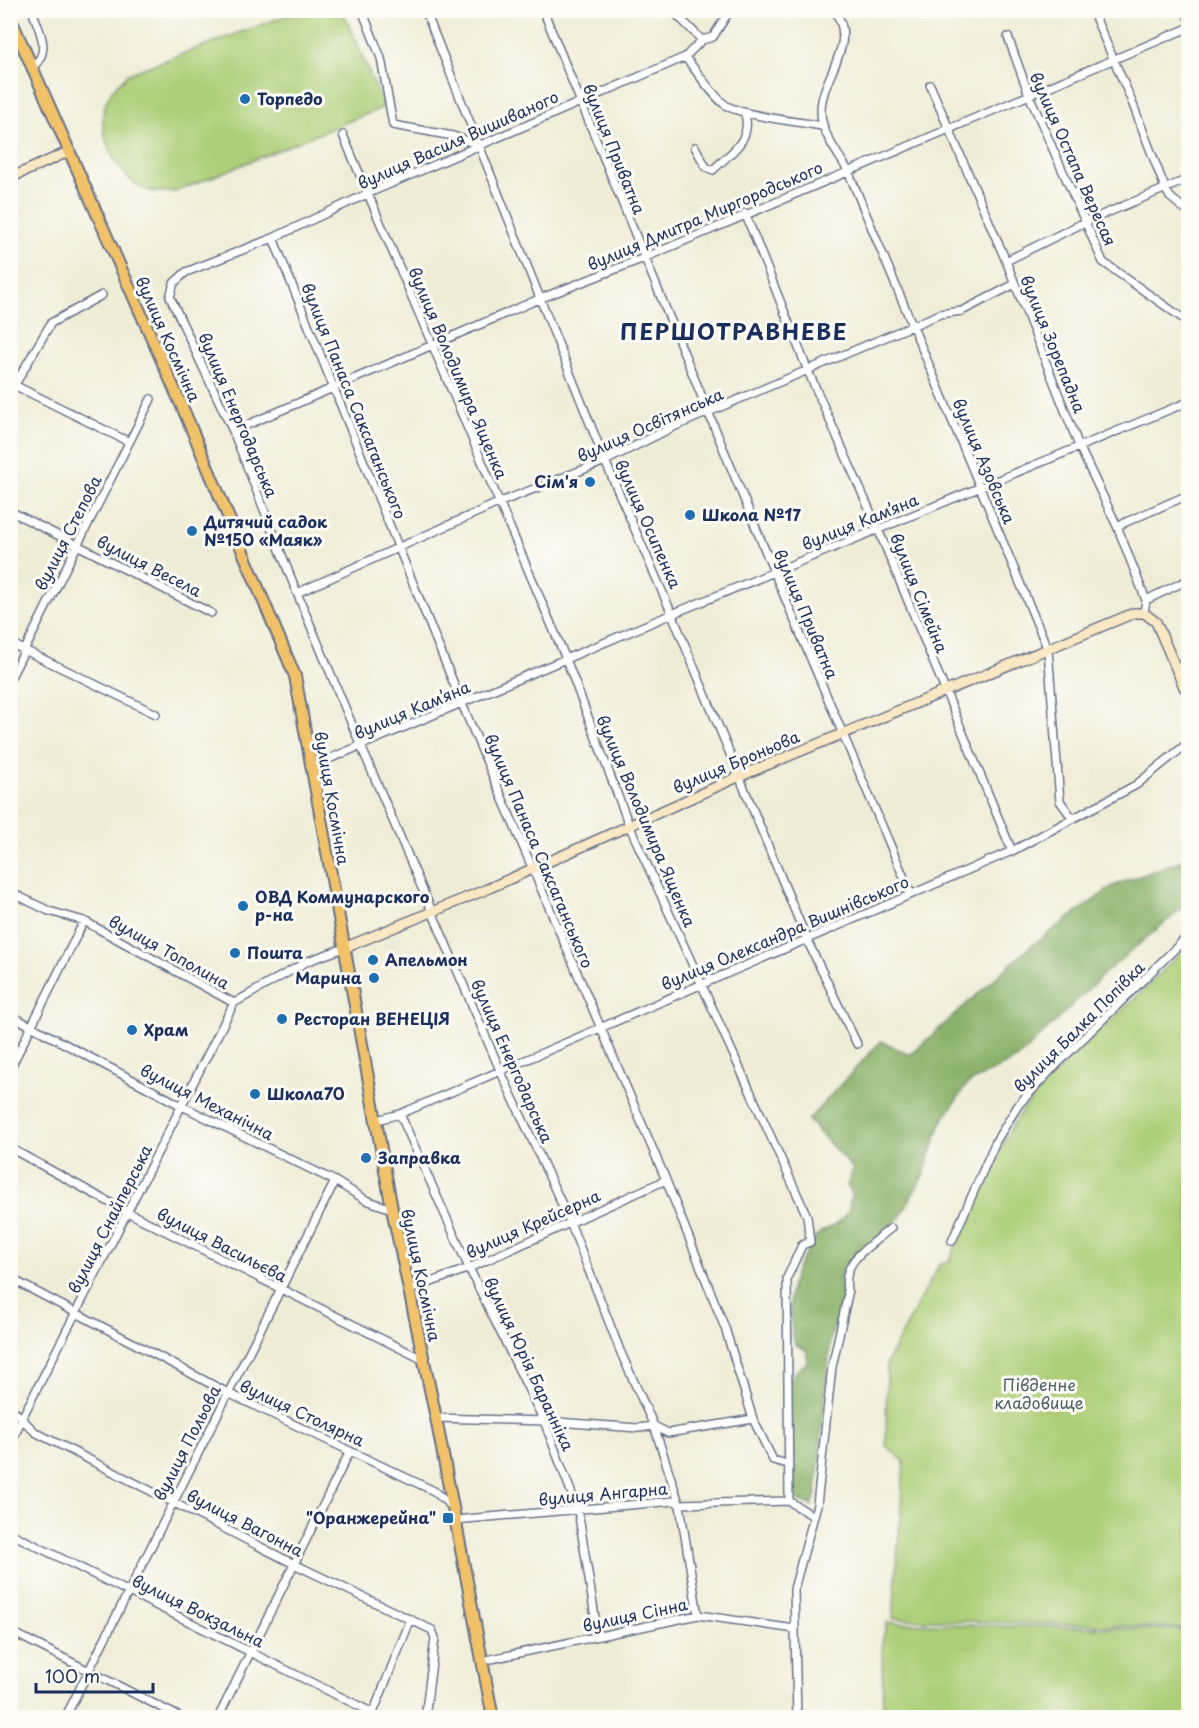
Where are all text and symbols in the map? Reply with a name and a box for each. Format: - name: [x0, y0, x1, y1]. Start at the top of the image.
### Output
- street label: вулиця Остапа Вересая: [1025, 68, 1123, 249]
- street label: вулиця Приватна: [578, 80, 652, 218]
- street label: вулиця Василя Вишиваного: [353, 84, 562, 194]
- place label: Торпедо: [257, 86, 323, 110]
- marker: Торпедо: [238, 92, 252, 106]
- street label: вулиця Дмитра Миргородського: [583, 154, 826, 276]
- street label: вулиця Володимира Ященка: [403, 263, 515, 482]
- street label: вулиця Зорепадна: [1015, 271, 1093, 416]
- street label: вулиця Космічна: [130, 272, 207, 405]
- street label: вулиця Панаса Саксаганського: [296, 279, 413, 522]
- district label: ПЕРШОТРАВНЕВЕ: [620, 314, 848, 347]
- street label: вулиця Енергодарська: [193, 328, 285, 501]
- street label: вулиця Освітянська: [573, 381, 727, 467]
- street label: вулиця Азовська: [948, 394, 1022, 527]
- street label: вулиця Осипенка: [610, 455, 688, 592]
- place label: Сім'я: [534, 469, 578, 493]
- street label: вулиця Степова: [28, 471, 107, 594]
- marker: Сім'я: [583, 475, 597, 489]
- street label: вулиця Кам’яна: [798, 487, 922, 555]
- place label: Школа №17: [702, 502, 801, 526]
- marker: Школа №17: [683, 508, 697, 522]
- place label: Дитячий садок №150 «Маяк»: [203, 509, 328, 551]
- marker: Дитячий садок №150 «Маяк»: [185, 524, 199, 538]
- street label: вулиця Весела: [93, 528, 206, 602]
- street label: вулиця Сімейна: [885, 529, 955, 656]
- street label: вулиця Приватна: [769, 545, 845, 682]
- street label: вулиця Кам’яна: [350, 674, 473, 744]
- street label: вулиця Володимира Ященка: [591, 711, 703, 930]
- street label: вулиця Броньова: [668, 724, 803, 799]
- street label: вулиця Космічна: [309, 729, 357, 866]
- street label: вулиця Панаса Саксаганського: [480, 730, 600, 972]
- street label: вулиця Олександра Вишнівського: [657, 869, 912, 995]
- place label: ОВД Коммунарского р-на: [255, 884, 430, 926]
- marker: ОВД Коммунарского р-на: [236, 899, 250, 913]
- street label: вулиця Тополина: [105, 908, 234, 994]
- place label: Пошта: [247, 940, 303, 964]
- marker: Пошта: [228, 946, 242, 960]
- place label: Апельмон: [385, 947, 468, 971]
- marker: Апельмон: [366, 953, 380, 967]
- street label: вулиця Балка Попівка: [1007, 955, 1149, 1097]
- place label: Марина: [295, 965, 362, 989]
- marker: Марина: [367, 971, 381, 985]
- street label: вулиця Енергодарська: [466, 975, 560, 1146]
- place label: Ресторан ВЕНЕЦІЯ: [294, 1006, 450, 1030]
- marker: Ресторан ВЕНЕЦІЯ: [275, 1012, 289, 1026]
- place label: Храм: [144, 1017, 189, 1041]
- marker: Храм: [125, 1023, 139, 1037]
- street label: вулиця Механічна: [137, 1057, 278, 1145]
- place label: Школа70: [267, 1081, 345, 1105]
- marker: Школа70: [248, 1087, 262, 1101]
- street label: вулиця Снайперська: [61, 1140, 157, 1297]
- place label: Заправка: [377, 1145, 461, 1169]
- marker: Заправка: [359, 1151, 373, 1165]
- street label: вулиця Крейсерна: [462, 1183, 604, 1263]
- street label: вулиця Васильєва: [153, 1201, 292, 1287]
- street label: вулиця Космічна: [396, 1206, 448, 1343]
- street label: вулиця Юрія Баранніка: [479, 1273, 581, 1455]
- park label: Південне кладовище: [994, 1372, 1084, 1414]
- street label: вулиця Столярна: [236, 1373, 369, 1452]
- street label: вулиця Польова: [147, 1380, 226, 1505]
- street label: вулиця Ангарна: [537, 1475, 669, 1511]
- street label: вулиця Вагонна: [183, 1482, 308, 1562]
- place label: "Оранжерейна": [306, 1505, 436, 1529]
- marker: "Оранжерейна": [441, 1511, 455, 1525]
- street label: вулиця Вокзальна: [128, 1568, 269, 1653]
- street label: вулиця Сінна: [580, 1591, 690, 1637]
- scale bar: [36, 1656, 153, 1694]
- text: 100 m: [45, 1662, 100, 1689]

